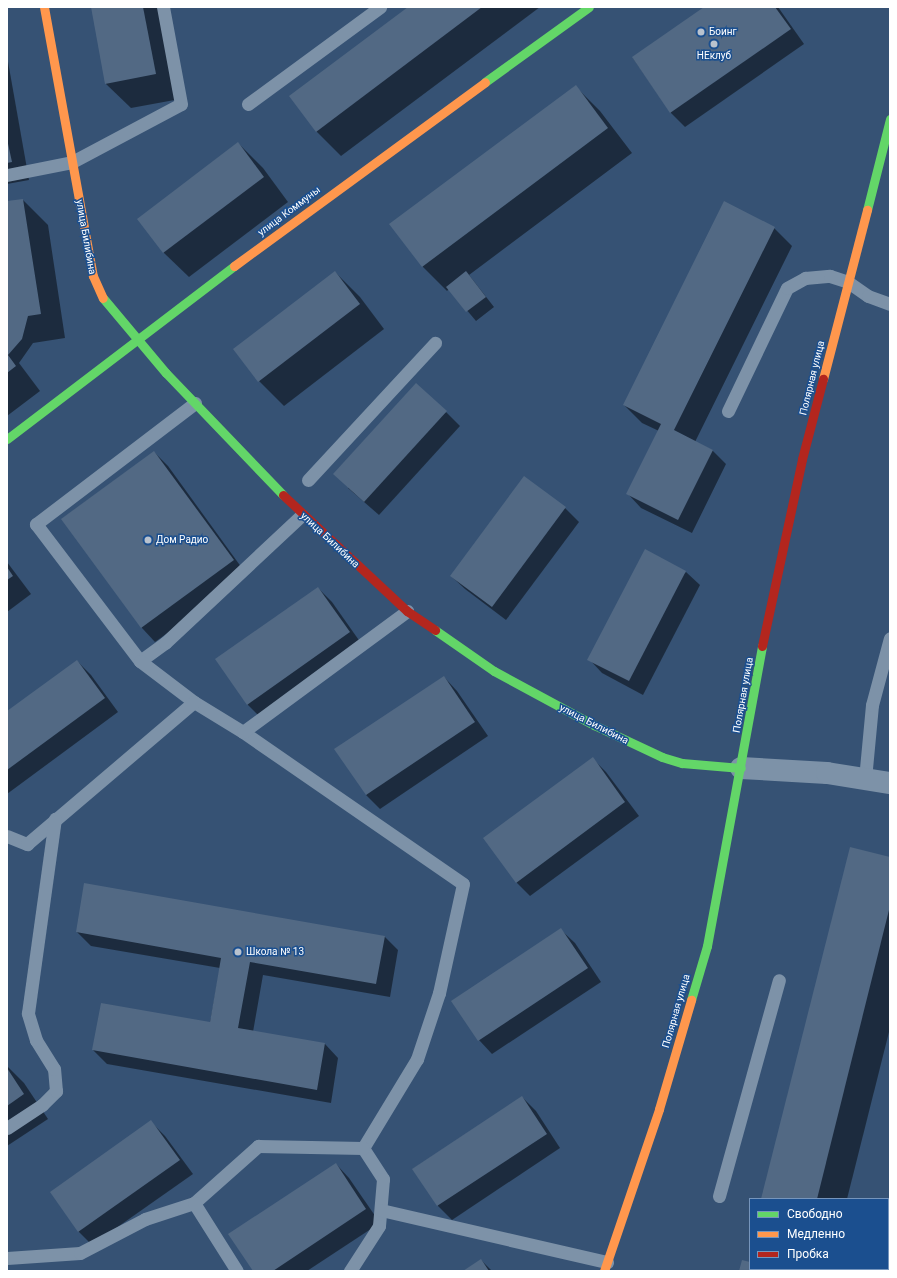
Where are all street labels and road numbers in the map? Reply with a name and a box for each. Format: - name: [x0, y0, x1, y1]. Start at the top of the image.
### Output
- street label: улица Коммуны: [255, 184, 323, 238]
- street label: улица Билибина: [73, 199, 99, 275]
- street label: Полярная улица: [797, 340, 827, 416]
- street label: улица Билибина: [298, 510, 362, 570]
- street label: Полярная улица: [730, 656, 756, 734]
- street label: улица Билибина: [557, 701, 631, 747]
- street label: Полярная улица: [660, 973, 692, 1049]

